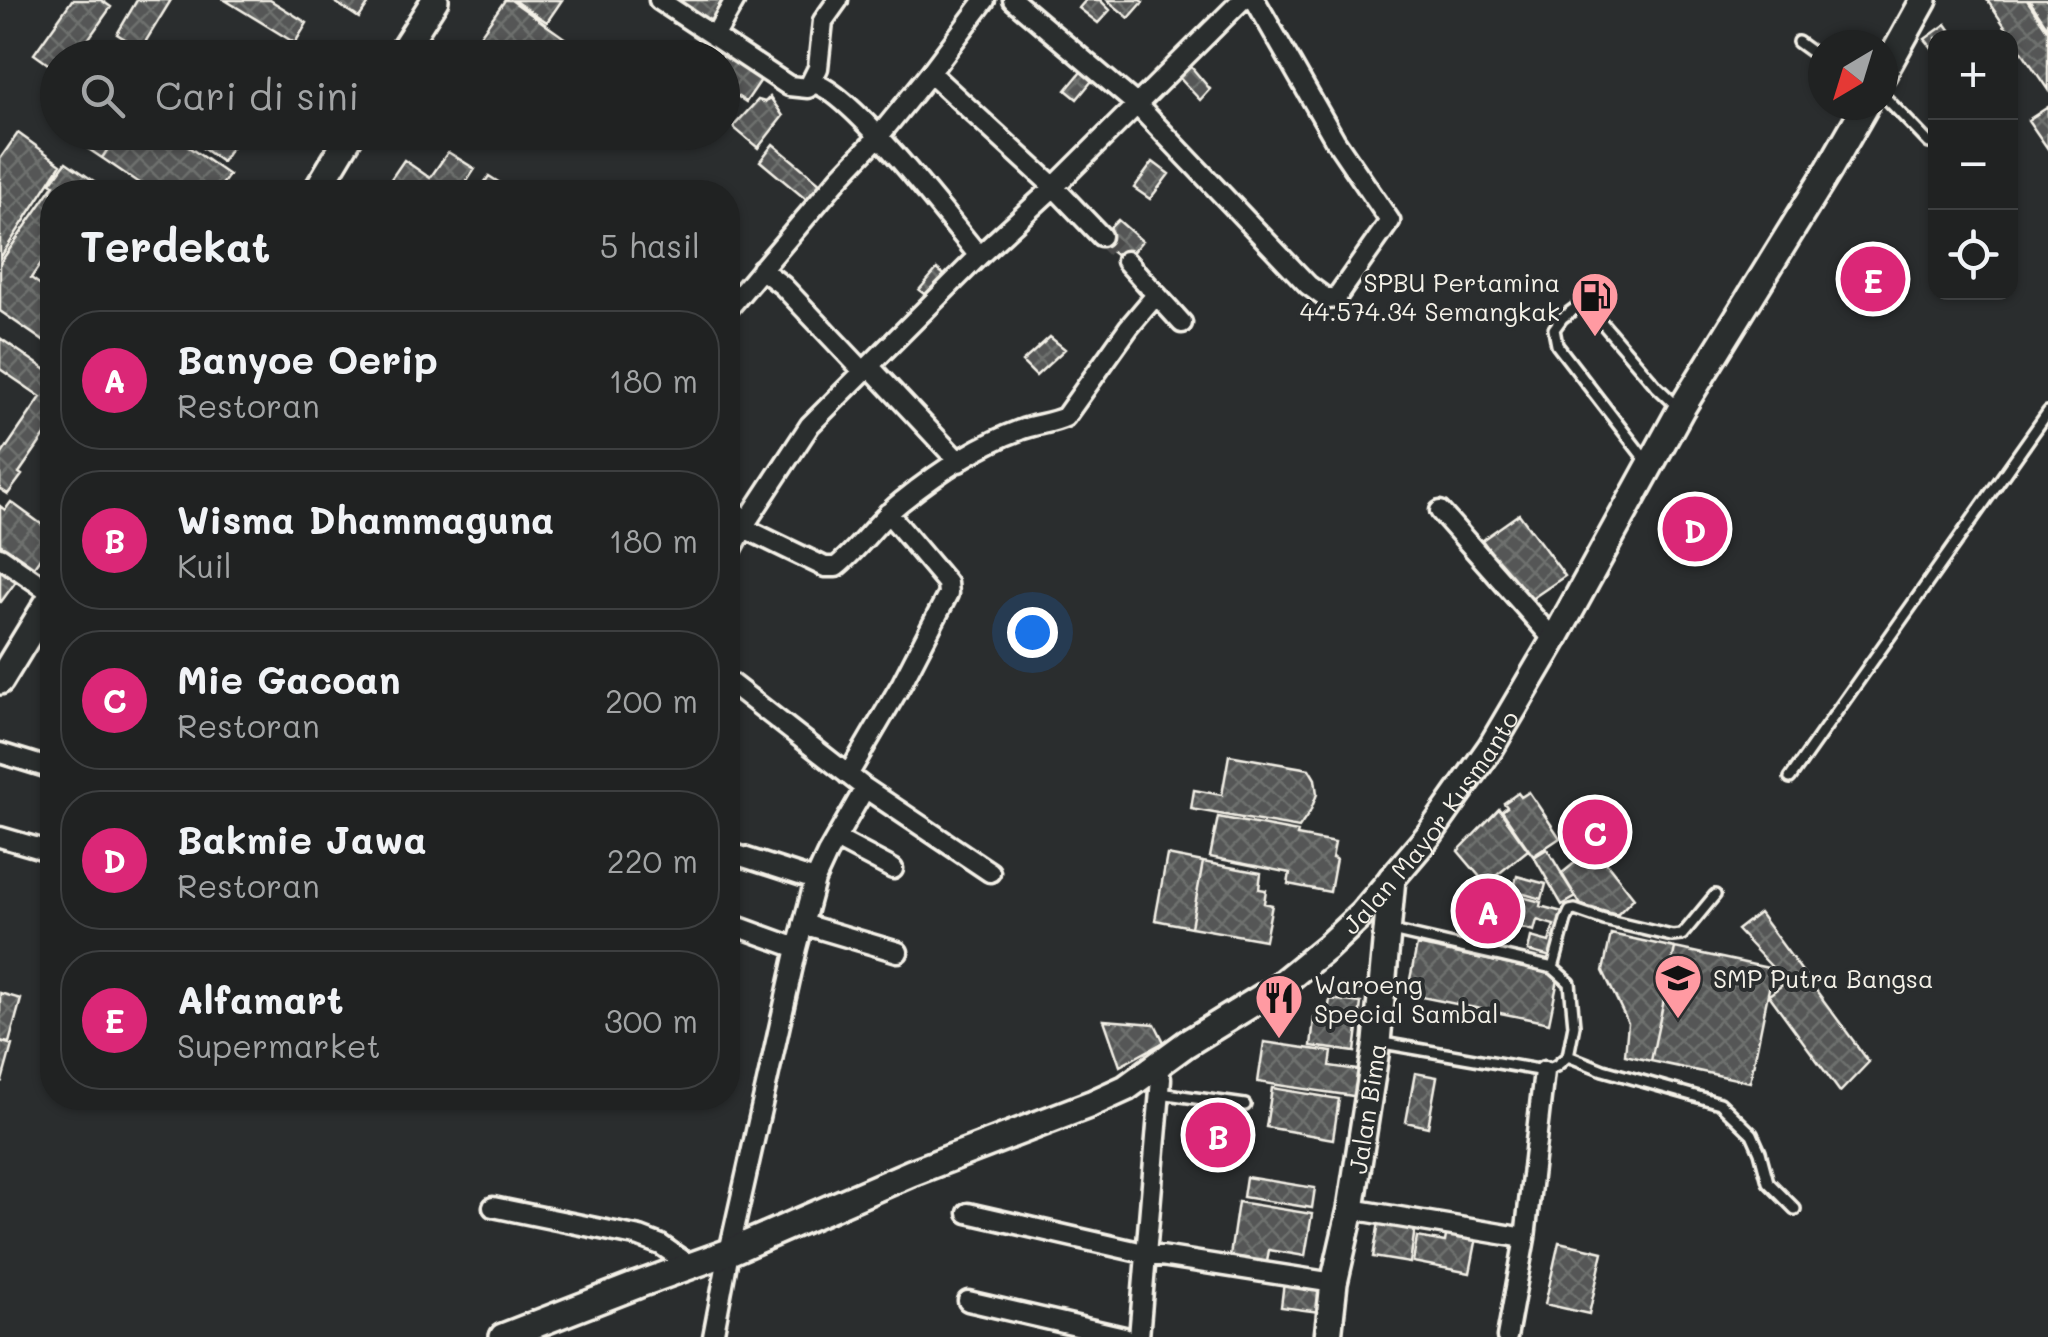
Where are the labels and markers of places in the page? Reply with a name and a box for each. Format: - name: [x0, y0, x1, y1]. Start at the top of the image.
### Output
- pin: E: [1840, 242, 1906, 316]
- place label: SPBU Pertamina 44.574.34 Semangkak: [1300, 266, 1560, 327]
- fuel station icon: SPBU Pertamina 44.574.34 Semangkak: [1569, 270, 1621, 338]
- pin: D: [1662, 492, 1728, 566]
- pin: C: [1562, 794, 1628, 870]
- pin: A: [1456, 874, 1520, 948]
- school or university icon: SMP Putra Bangsa: [1652, 952, 1704, 1020]
- place label: SMP Putra Bangsa: [1713, 962, 1934, 994]
- place label: Waroeng Special Sambal: [1314, 968, 1499, 1029]
- restaurant icon: Waroeng Special Sambal: [1253, 972, 1305, 1040]
- pin: B: [1186, 1098, 1250, 1172]

